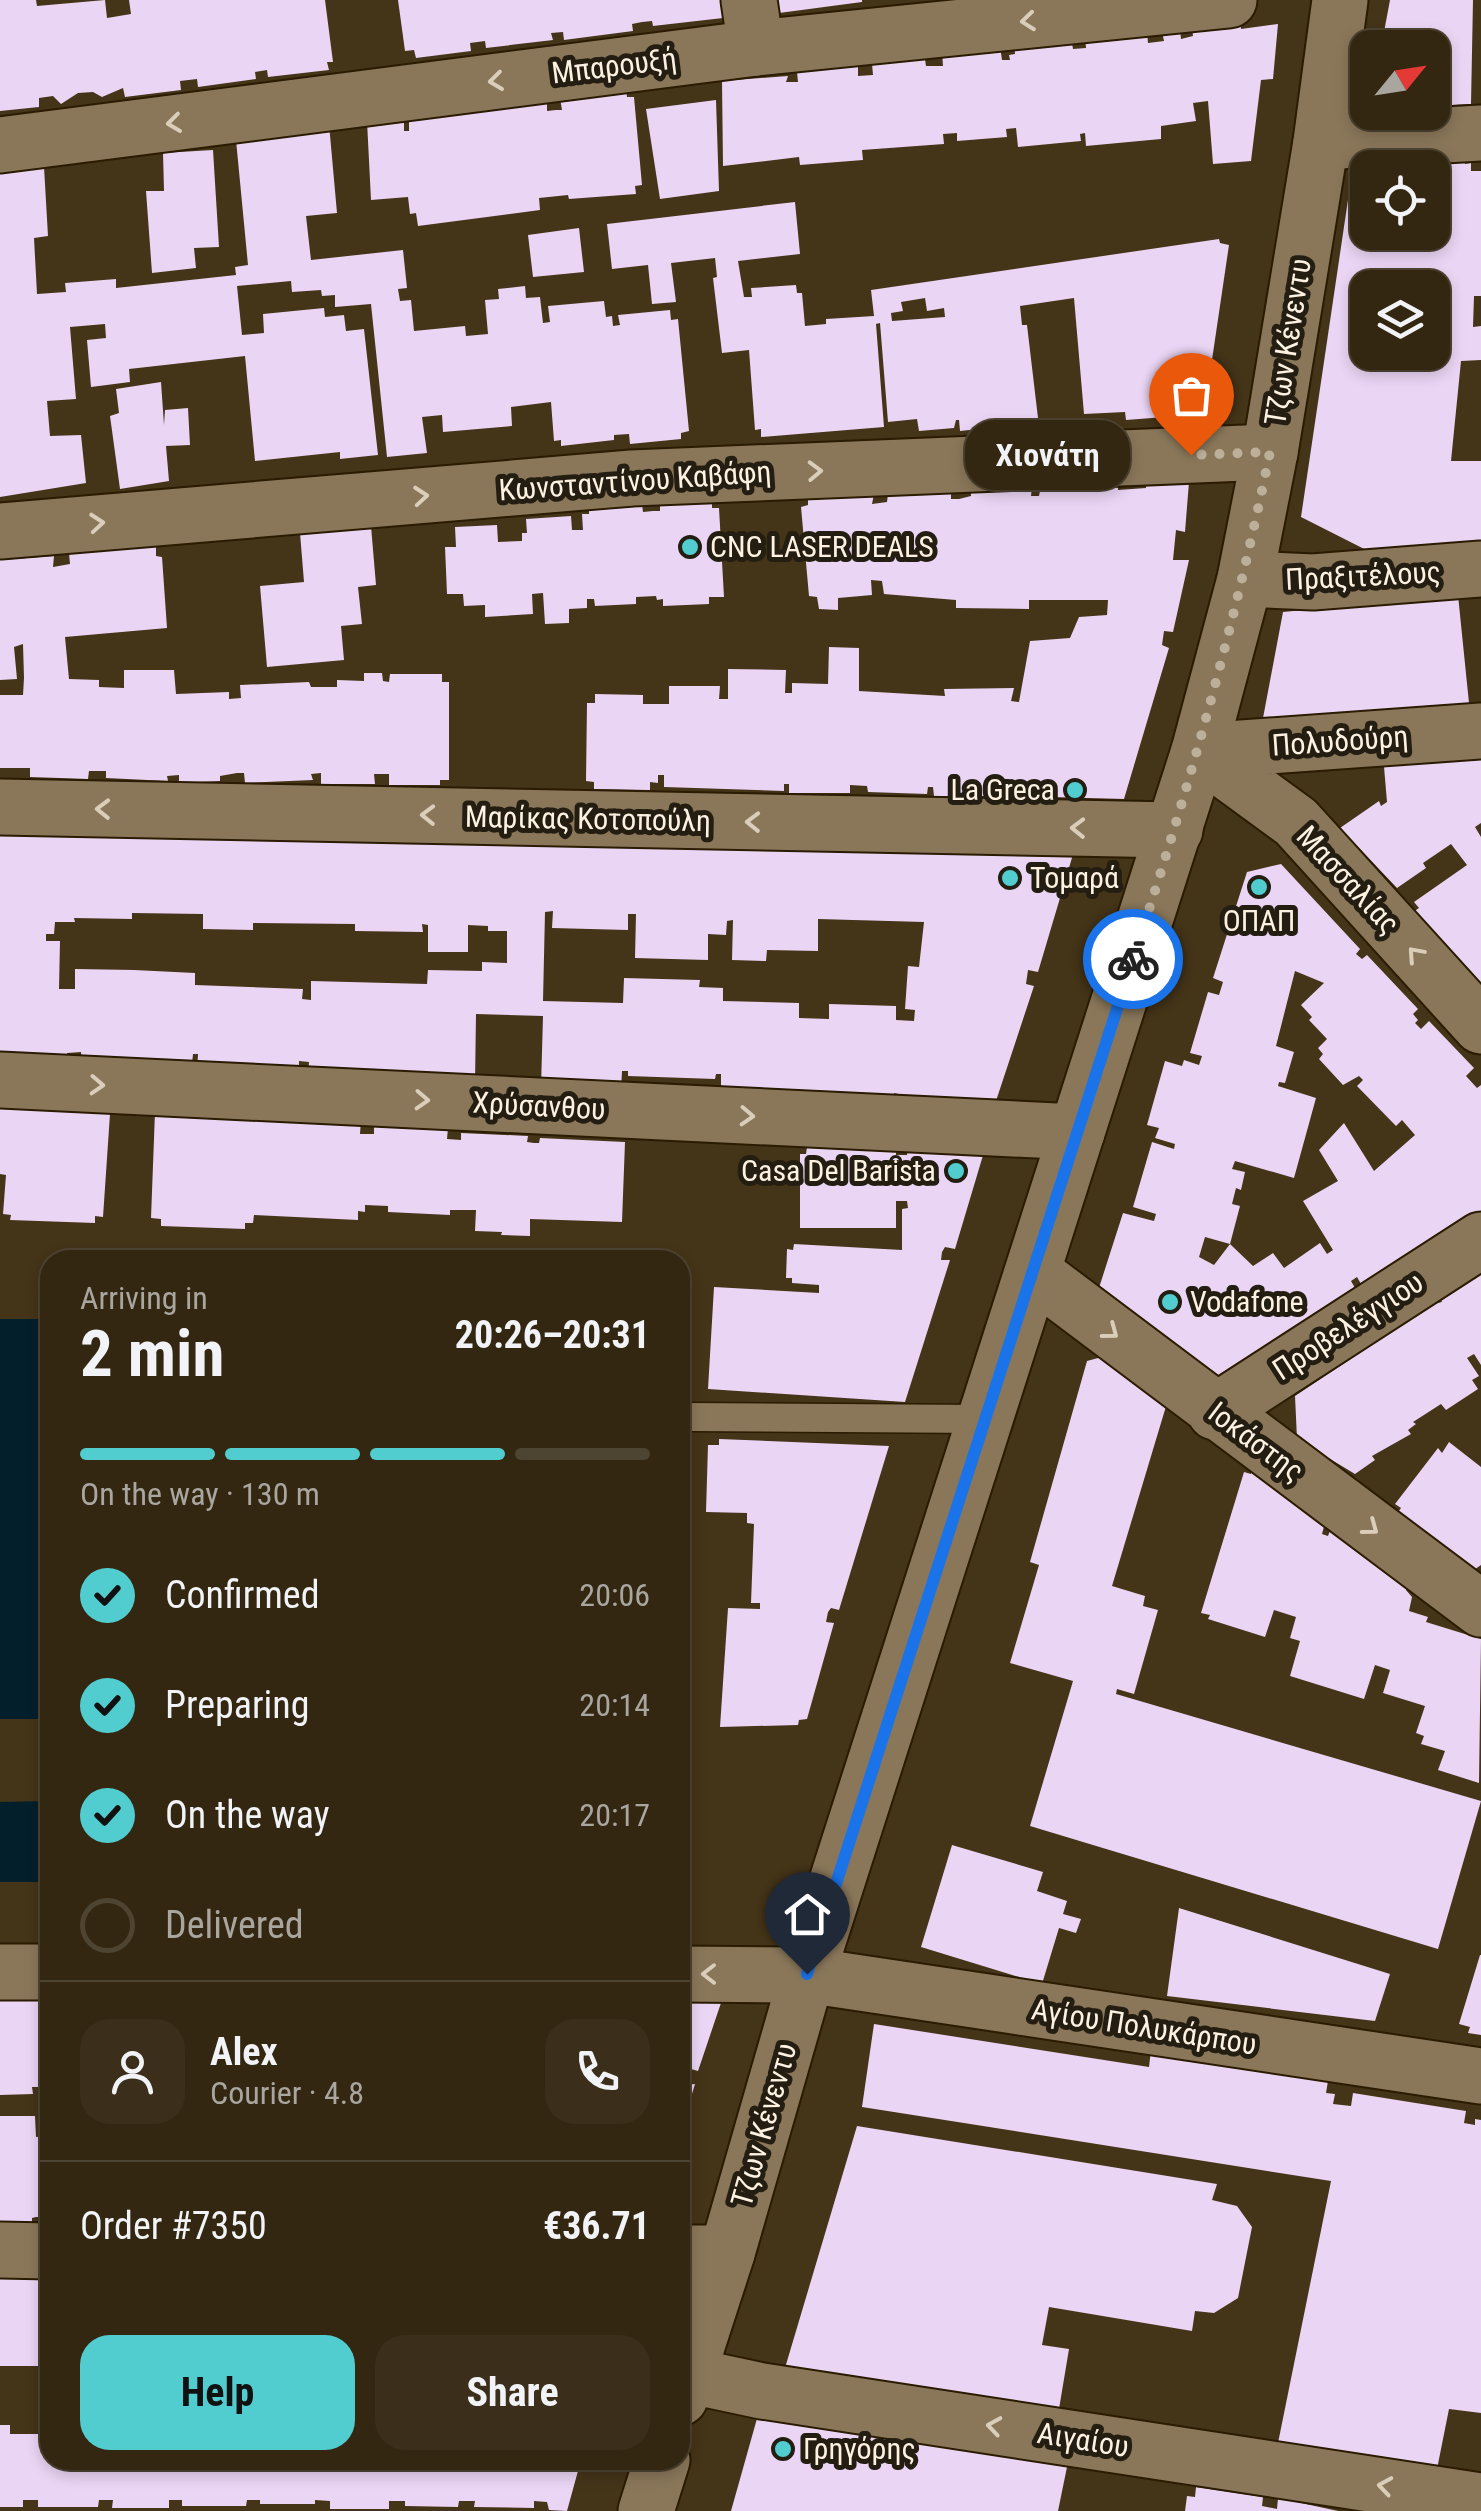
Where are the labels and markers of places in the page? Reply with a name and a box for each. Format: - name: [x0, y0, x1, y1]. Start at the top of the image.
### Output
- pin: [1149, 353, 1234, 456]
- callout: Χιονάτη: [966, 420, 1131, 490]
- place label: CNC LASER DEALS: [710, 529, 934, 564]
- marker: CNC LASER DEALS: [679, 536, 701, 558]
- place label: La Greca: [951, 772, 1055, 807]
- marker: La Greca: [1064, 779, 1086, 801]
- place label: Τομαρά: [1030, 860, 1119, 895]
- marker: Τομαρά: [999, 867, 1021, 889]
- marker: ΟΠΑΠ: [1248, 876, 1270, 898]
- place label: ΟΠΑΠ: [1223, 903, 1295, 938]
- place label: Casa Del Barista: [741, 1153, 936, 1188]
- marker: Casa Del Barista: [945, 1160, 967, 1182]
- place label: Vodafone: [1190, 1284, 1304, 1319]
- marker: Vodafone: [1159, 1291, 1181, 1313]
- pin: [765, 1872, 850, 1975]
- place label: Γρηγόρης: [803, 2431, 916, 2466]
- marker: Γρηγόρης: [772, 2438, 794, 2460]

